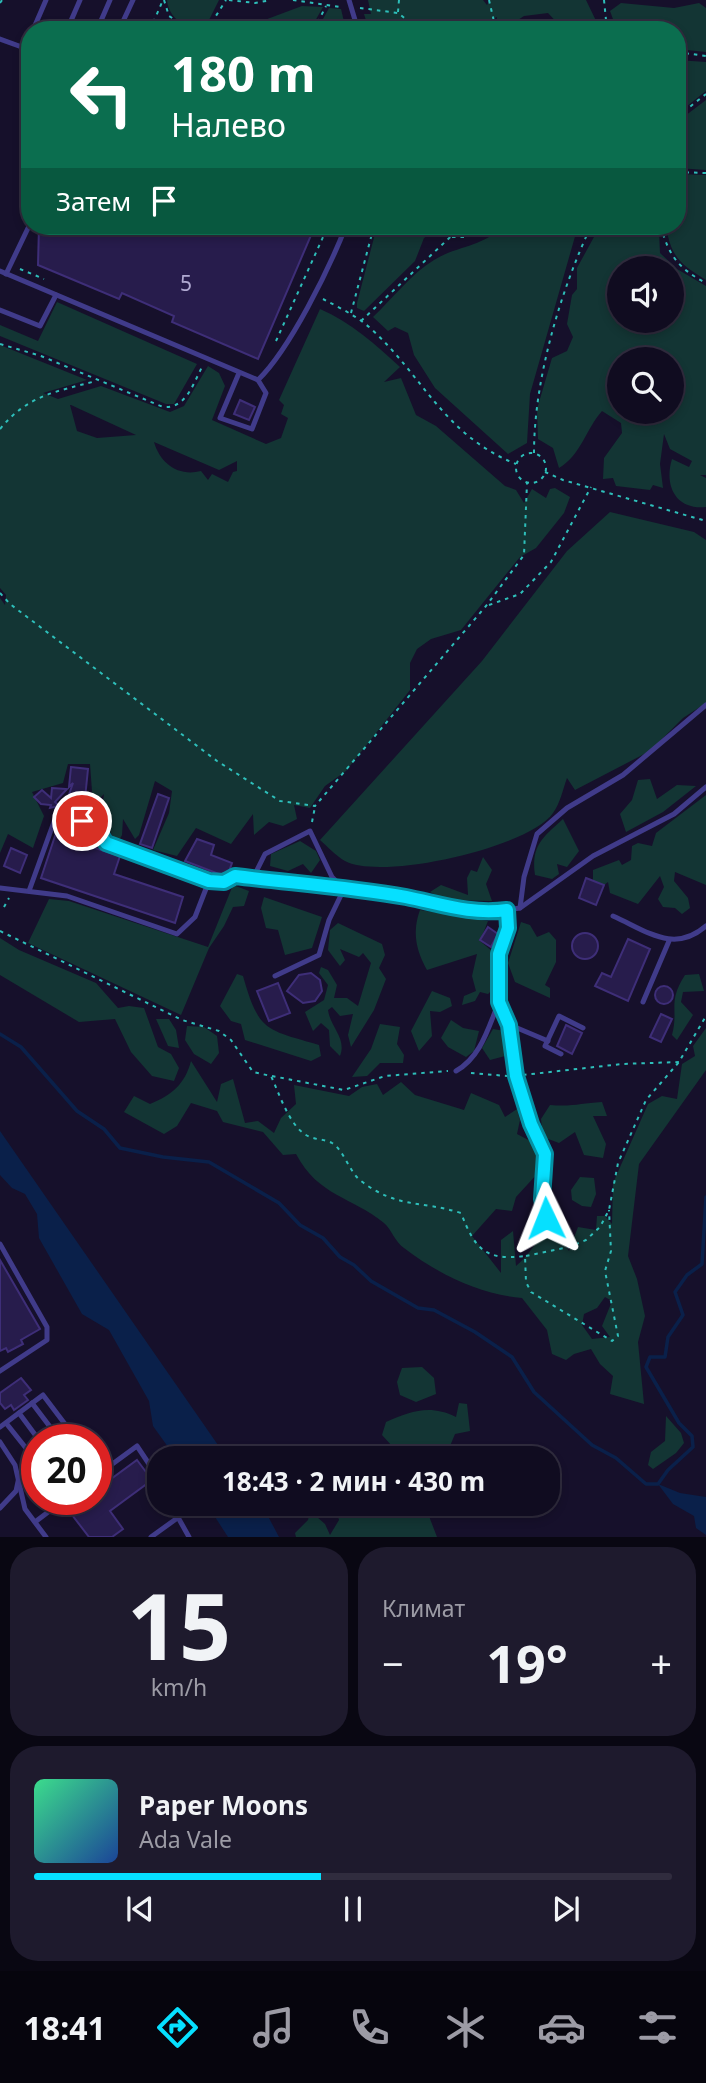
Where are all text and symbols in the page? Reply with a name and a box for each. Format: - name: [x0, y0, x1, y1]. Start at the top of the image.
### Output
- text: 180 m: [171, 40, 316, 106]
- icon: left: [56, 49, 147, 140]
- text: Налево: [171, 103, 286, 146]
- icon: arrive: [145, 182, 183, 220]
- text: Затем: [56, 183, 131, 219]
- map controls: [607, 256, 684, 424]
- button: sound: [607, 256, 684, 333]
- house number: 5: [180, 269, 192, 297]
- button: search: [607, 347, 684, 424]
- pin: [52, 791, 112, 851]
- icon: arrive: [63, 802, 101, 840]
- position arrow: [509, 1181, 583, 1255]
- speed limit sign: 20: [21, 1424, 112, 1515]
- text: 18:43 · 2 мин · 430 m: [222, 1463, 485, 1499]
- text: 15: [127, 1563, 231, 1687]
- text: Климат: [382, 1592, 465, 1624]
- text: 19°: [486, 1627, 568, 1698]
- text: −: [382, 1637, 404, 1689]
- text: +: [650, 1637, 672, 1689]
- text: km/h: [151, 1671, 207, 1703]
- text: Paper Moons: [139, 1787, 308, 1823]
- text: Ada Vale: [139, 1823, 232, 1855]
- icon: previous: [121, 1890, 159, 1928]
- icon: pause: [334, 1890, 372, 1928]
- icon: next: [547, 1890, 585, 1928]
- icon: directions: [153, 2003, 202, 2052]
- icon: music: [249, 2003, 298, 2052]
- icon: phone: [345, 2003, 394, 2052]
- icon: climate: [441, 2003, 490, 2052]
- icon: car: [537, 2003, 586, 2052]
- icon: filters: [633, 2003, 682, 2052]
- text: 18:41: [24, 2006, 106, 2049]

